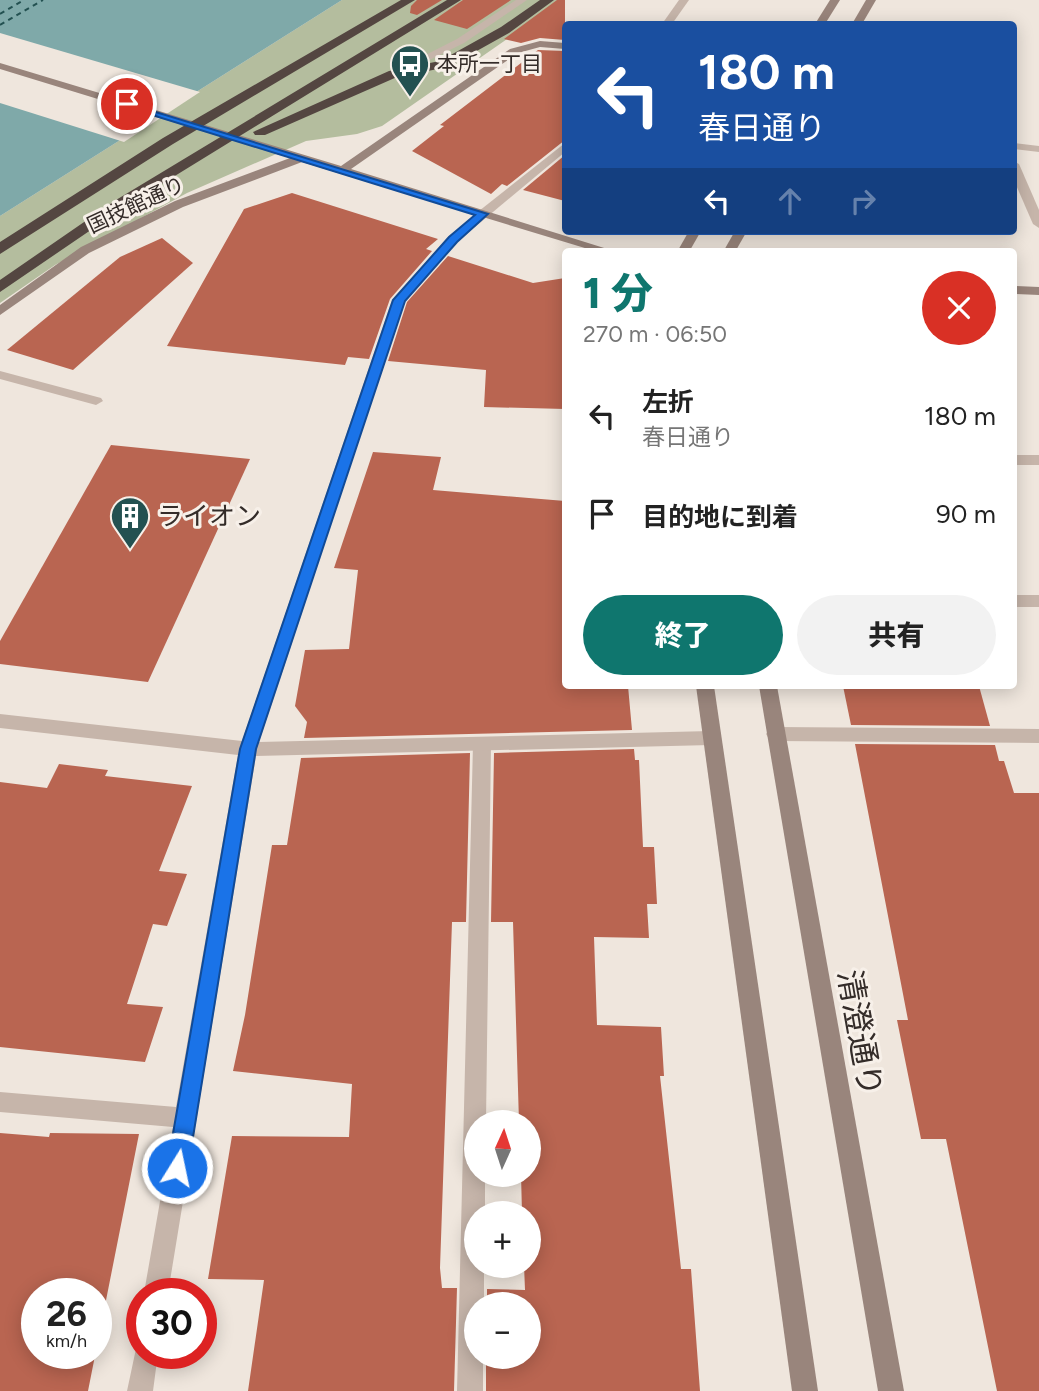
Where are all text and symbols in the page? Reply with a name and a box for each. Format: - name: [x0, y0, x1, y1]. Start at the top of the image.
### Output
- text: 180 m: [698, 42, 835, 101]
- bus stop icon: 本所一丁目: [389, 43, 431, 98]
- icon: left: [583, 49, 674, 140]
- place label: 本所一丁目: [437, 51, 542, 76]
- pin: [97, 74, 157, 134]
- icon: arrive: [108, 85, 146, 123]
- text: 春日通り: [698, 109, 826, 147]
- street label: 国技館通り: [83, 171, 189, 238]
- icon: left: [698, 182, 736, 220]
- icon: ahead: [771, 182, 809, 220]
- icon: right: [844, 182, 882, 220]
- text: 1 分: [583, 268, 653, 319]
- button: close: [922, 271, 996, 345]
- text: 270 m · 06:50: [583, 320, 727, 348]
- text: 左折: [642, 386, 694, 418]
- icon: left: [583, 397, 621, 435]
- text: 180 m: [924, 400, 996, 432]
- text: 春日通り: [642, 423, 734, 451]
- building icon: ライオン: [109, 495, 151, 550]
- icon: arrive: [583, 495, 621, 533]
- text: 90 m: [936, 498, 996, 530]
- place label: ライオン: [157, 500, 261, 532]
- text: 目的地に到着: [642, 501, 798, 533]
- button: 終了: [583, 595, 783, 675]
- button: 共有: [797, 595, 996, 675]
- street label: 清澄通り: [830, 967, 890, 1099]
- north arrow: [464, 1110, 541, 1186]
- map controls: [464, 1110, 541, 1369]
- position arrow: [140, 1131, 214, 1205]
- button: +: [464, 1201, 541, 1278]
- speed limit sign: 30: [126, 1278, 217, 1369]
- button: −: [464, 1292, 541, 1369]
- text: 26: [46, 1293, 87, 1335]
- text: km/h: [46, 1330, 87, 1352]

